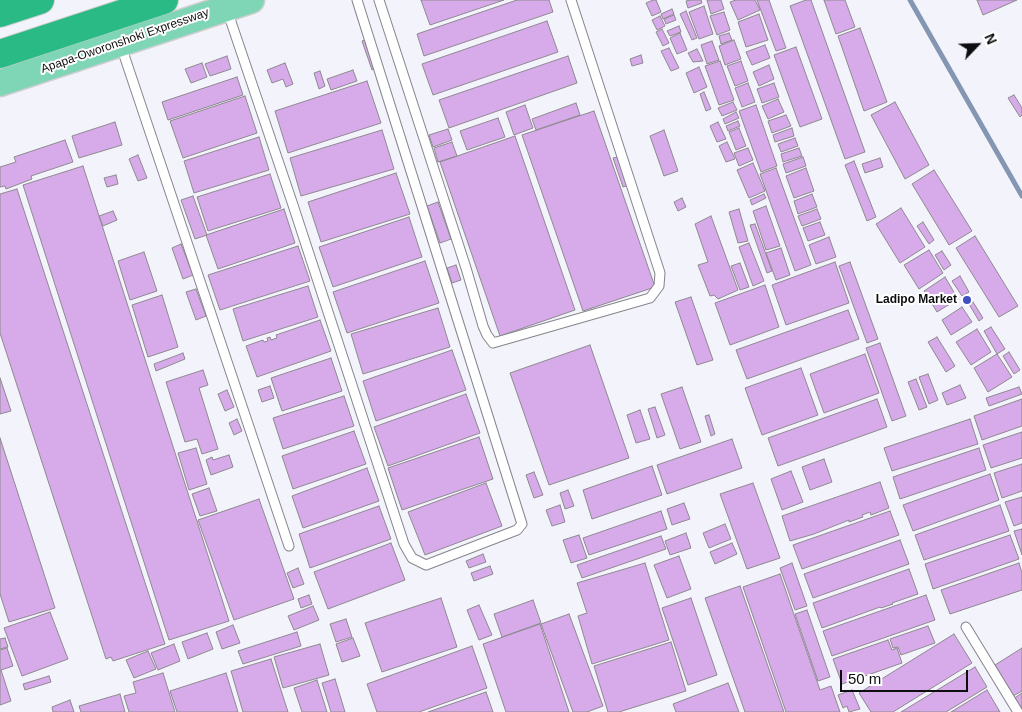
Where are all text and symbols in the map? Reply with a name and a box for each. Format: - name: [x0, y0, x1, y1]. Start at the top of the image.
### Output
- street label: Apapa-Oworonshoki Expressway: [39, 5, 211, 77]
- north arrow: [952, 20, 1002, 70]
- text: N: [981, 31, 1000, 47]
- place label: Ladipo Market: [876, 293, 957, 307]
- marker: Ladipo Market: [961, 294, 973, 306]
- scale bar: [842, 660, 970, 692]
- text: 50 m: [848, 670, 881, 687]

